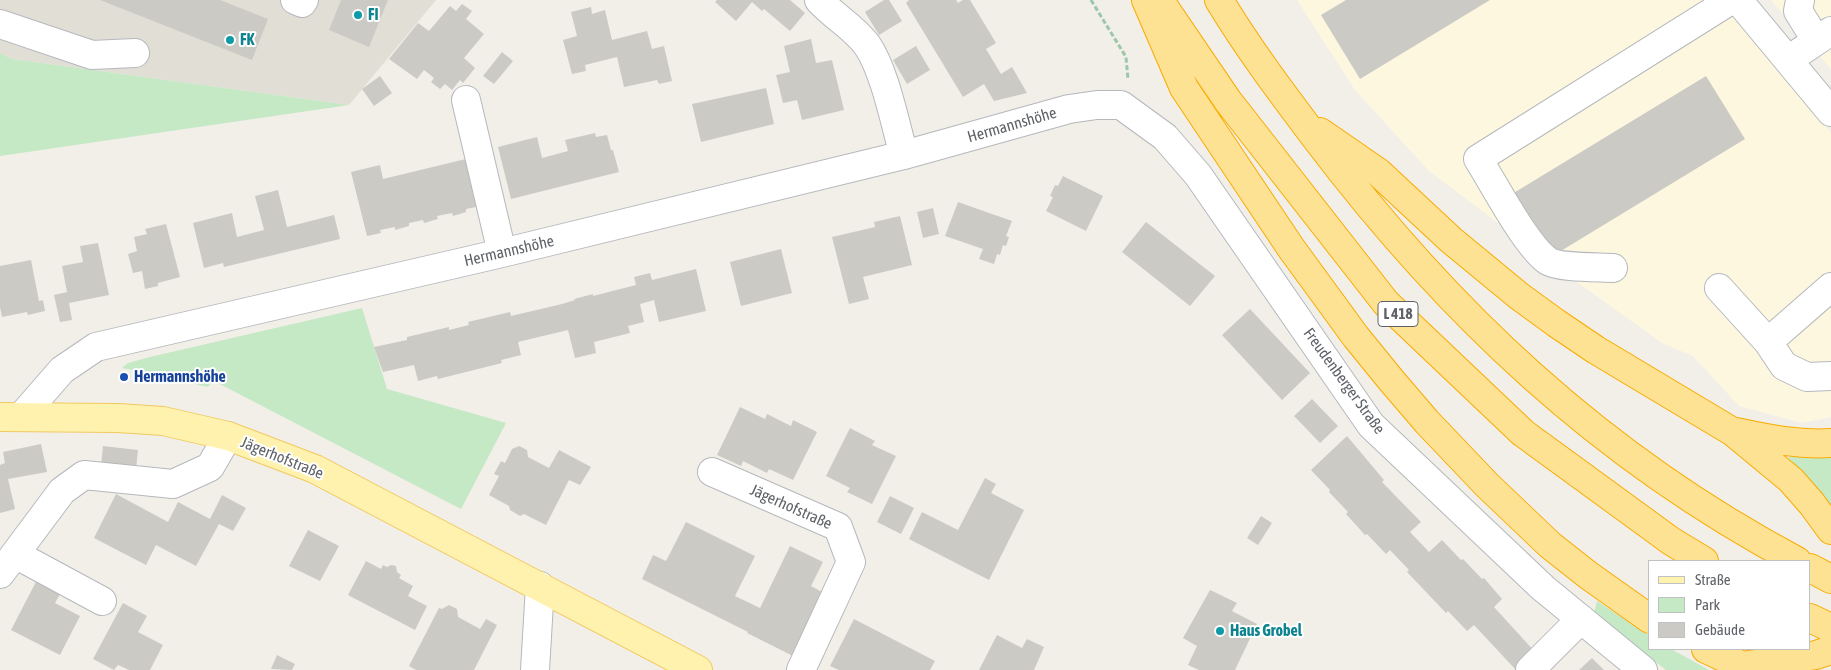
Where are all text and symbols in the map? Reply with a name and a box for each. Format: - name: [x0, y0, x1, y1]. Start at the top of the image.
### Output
- place label: FI: [368, 5, 379, 25]
- marker: FI: [352, 9, 364, 21]
- place label: FK: [240, 30, 254, 50]
- marker: FK: [224, 34, 236, 46]
- street label: Hermannshöhe: [965, 103, 1059, 147]
- street label: Hermannshöhe: [462, 231, 556, 271]
- road number: L 418: [1378, 302, 1418, 326]
- street label: Freudenberger Straße: [1299, 324, 1389, 438]
- place label: Hermannshöhe: [134, 367, 226, 387]
- marker: Hermannshöhe: [118, 371, 130, 383]
- street label: Jägerhofstraße: [238, 433, 326, 483]
- street label: Jägerhofstraße: [747, 480, 835, 534]
- legend: [1648, 560, 1811, 650]
- text: Straße: [1695, 571, 1731, 588]
- text: Park: [1695, 596, 1720, 613]
- place label: Haus Grobel: [1230, 621, 1302, 641]
- text: Gebäude: [1695, 621, 1745, 638]
- marker: Haus Grobel: [1214, 625, 1226, 637]

